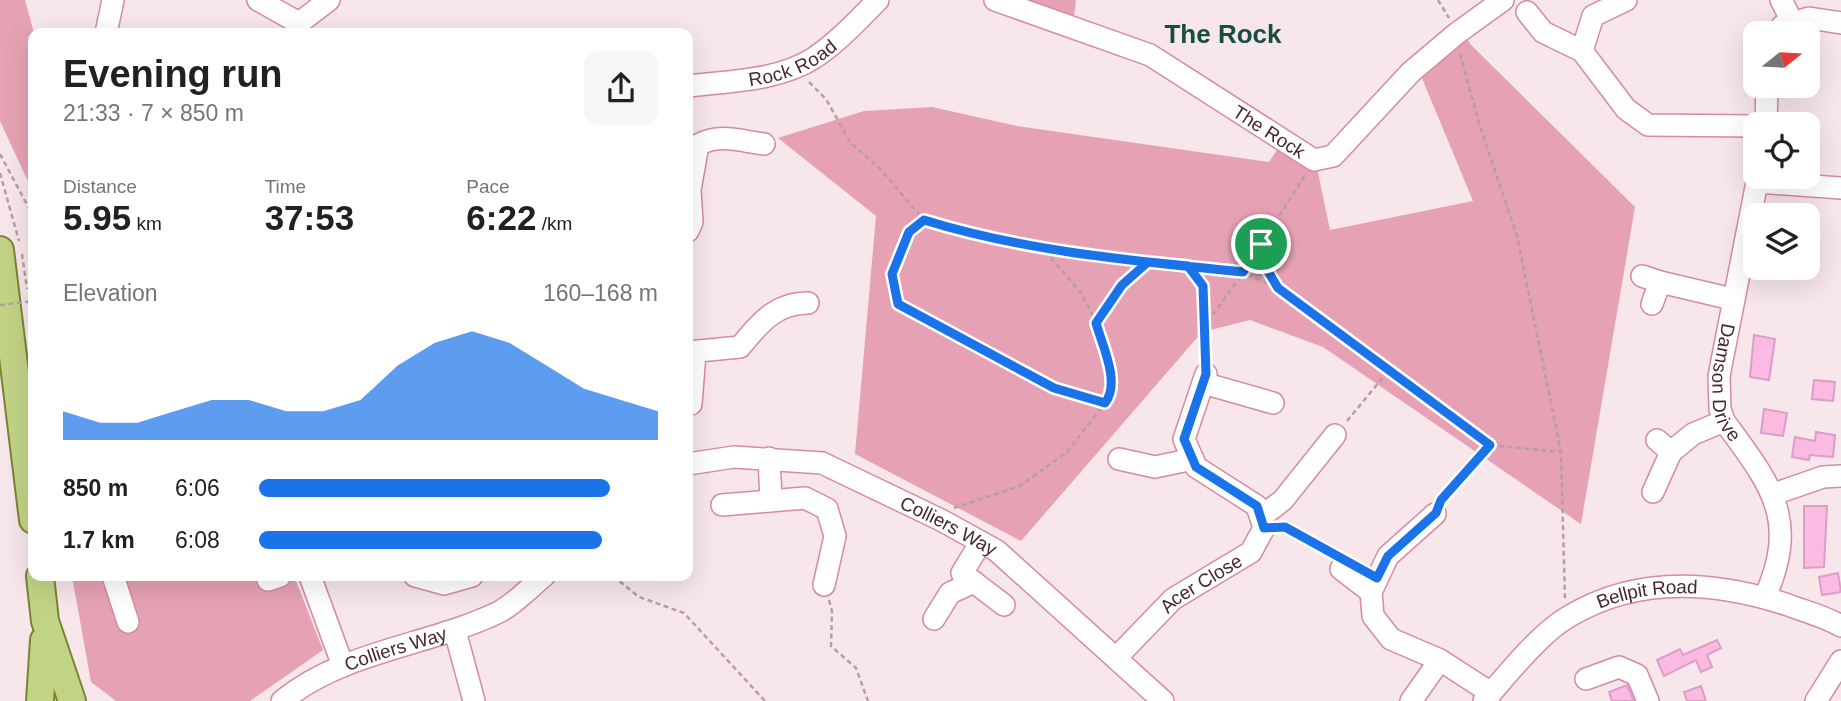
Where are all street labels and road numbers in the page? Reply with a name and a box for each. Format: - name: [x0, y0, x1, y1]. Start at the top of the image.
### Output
- street label: Rock Road: [747, 35, 841, 90]
- street label: The Rock: [1229, 101, 1309, 163]
- street label: Damson Drive: [1708, 322, 1745, 445]
- street label: Colliers Way: [897, 492, 1001, 560]
- street label: Acer Close: [1156, 550, 1246, 617]
- street label: Bellpit Road: [1593, 576, 1698, 613]
- street label: Colliers Way: [342, 623, 450, 675]

